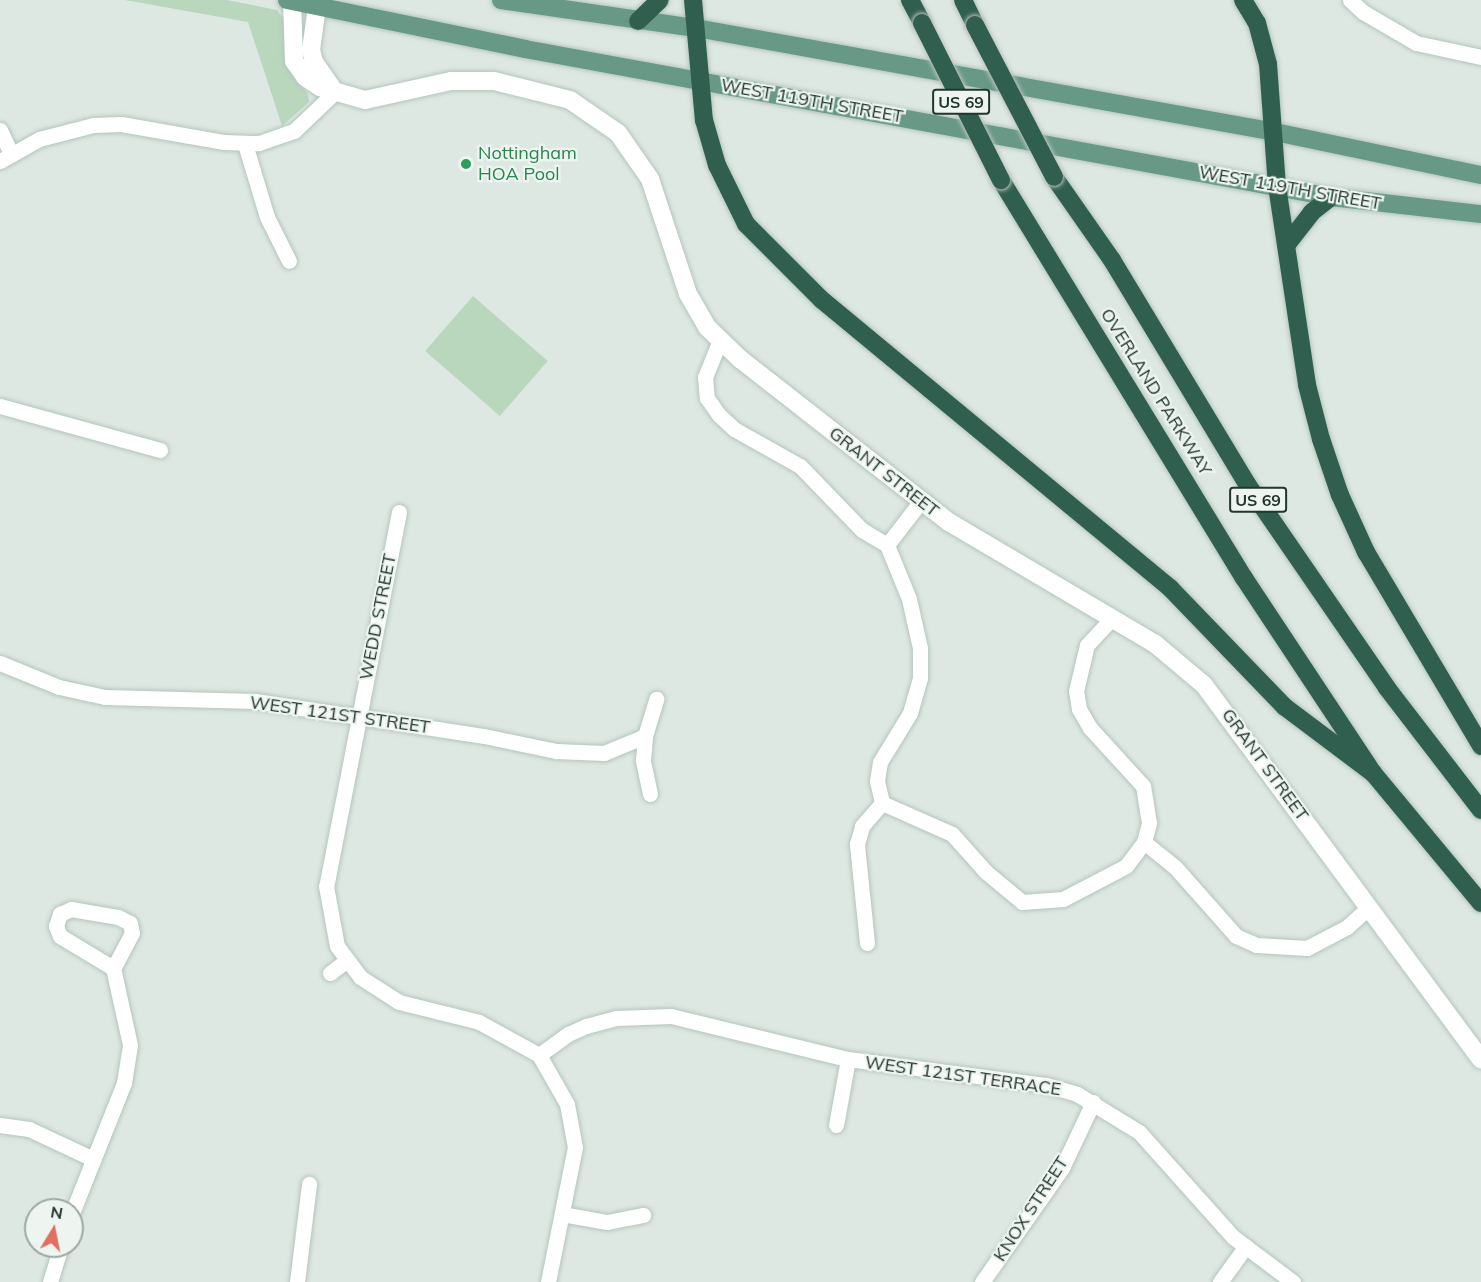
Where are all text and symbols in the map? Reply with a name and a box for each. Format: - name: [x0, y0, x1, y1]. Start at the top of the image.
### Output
- street label: WEST 119TH STREET: [719, 74, 905, 128]
- road number: US 69: [931, 89, 991, 115]
- place label: Nottingham HOA Pool: [478, 143, 577, 186]
- marker: Nottingham HOA Pool: [459, 157, 473, 171]
- street label: WEST 119TH STREET: [1197, 161, 1383, 215]
- street label: OVERLAND PARKWAY: [1096, 305, 1216, 479]
- street label: GRANT STREET: [825, 422, 943, 522]
- road number: US 69: [1228, 487, 1288, 513]
- street label: WEDD STREET: [355, 552, 401, 682]
- street label: WEST 121ST STREET: [248, 692, 432, 738]
- street label: GRANT STREET: [1217, 705, 1313, 825]
- street label: WEST 121ST TERRACE: [864, 1052, 1062, 1100]
- street label: KNOX STREET: [989, 1152, 1073, 1266]
- north arrow: [24, 1198, 84, 1258]
- text: N: [49, 1201, 64, 1223]

